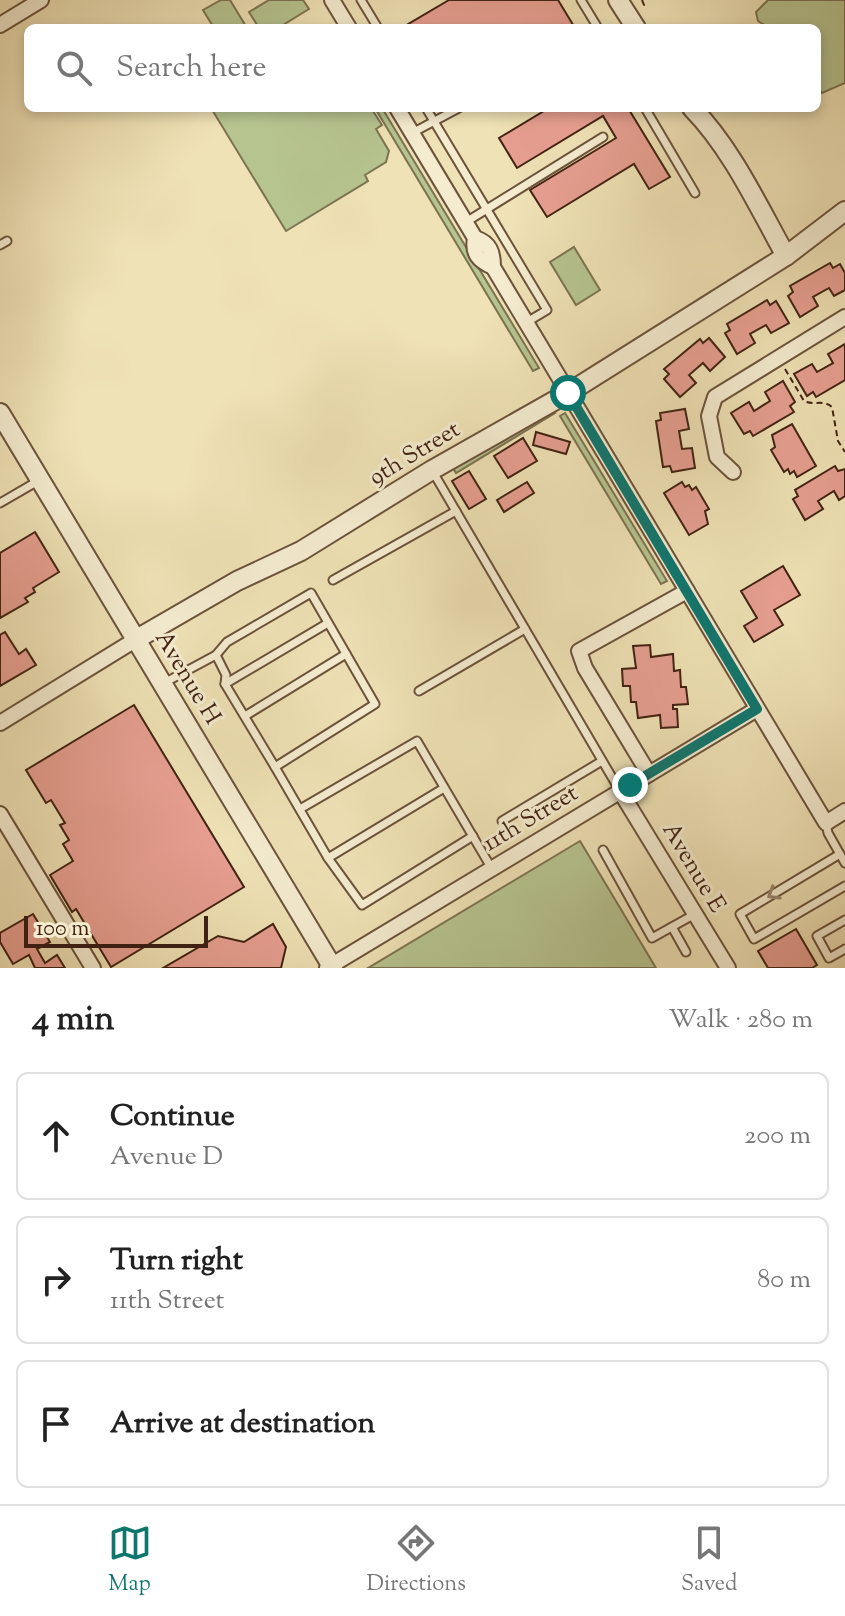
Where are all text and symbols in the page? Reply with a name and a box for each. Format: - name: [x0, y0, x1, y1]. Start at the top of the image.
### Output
- search box: [24, 24, 821, 112]
- icon: search: [52, 46, 96, 90]
- text: Search here: [116, 47, 266, 90]
- route start: [550, 375, 586, 411]
- street label: 9th Street: [363, 413, 467, 495]
- street label: Avenue H: [146, 625, 228, 731]
- route end: [612, 767, 648, 803]
- street label: 11th Street: [477, 777, 585, 861]
- street label: Avenue E: [653, 816, 734, 920]
- one-way arrow: [767, 884, 782, 900]
- scale bar: [24, 912, 208, 948]
- text: 100 m: [36, 914, 89, 946]
- text: 4 min: [32, 996, 114, 1045]
- text: Walk · 280 m: [668, 1002, 813, 1039]
- text: Continue: [110, 1096, 235, 1139]
- icon: ahead: [34, 1114, 78, 1158]
- text: 200 m: [744, 1118, 811, 1155]
- text: Avenue D: [110, 1139, 223, 1176]
- text: Turn right: [110, 1240, 243, 1283]
- icon: right: [34, 1258, 78, 1302]
- text: 80 m: [757, 1262, 811, 1299]
- text: 11th Street: [110, 1283, 225, 1320]
- icon: arrive: [34, 1402, 78, 1446]
- text: Arrive at destination: [110, 1403, 375, 1446]
- tab: Map: [108, 1521, 152, 1601]
- tab: Directions: [367, 1521, 466, 1601]
- tab: Saved: [681, 1521, 737, 1601]

